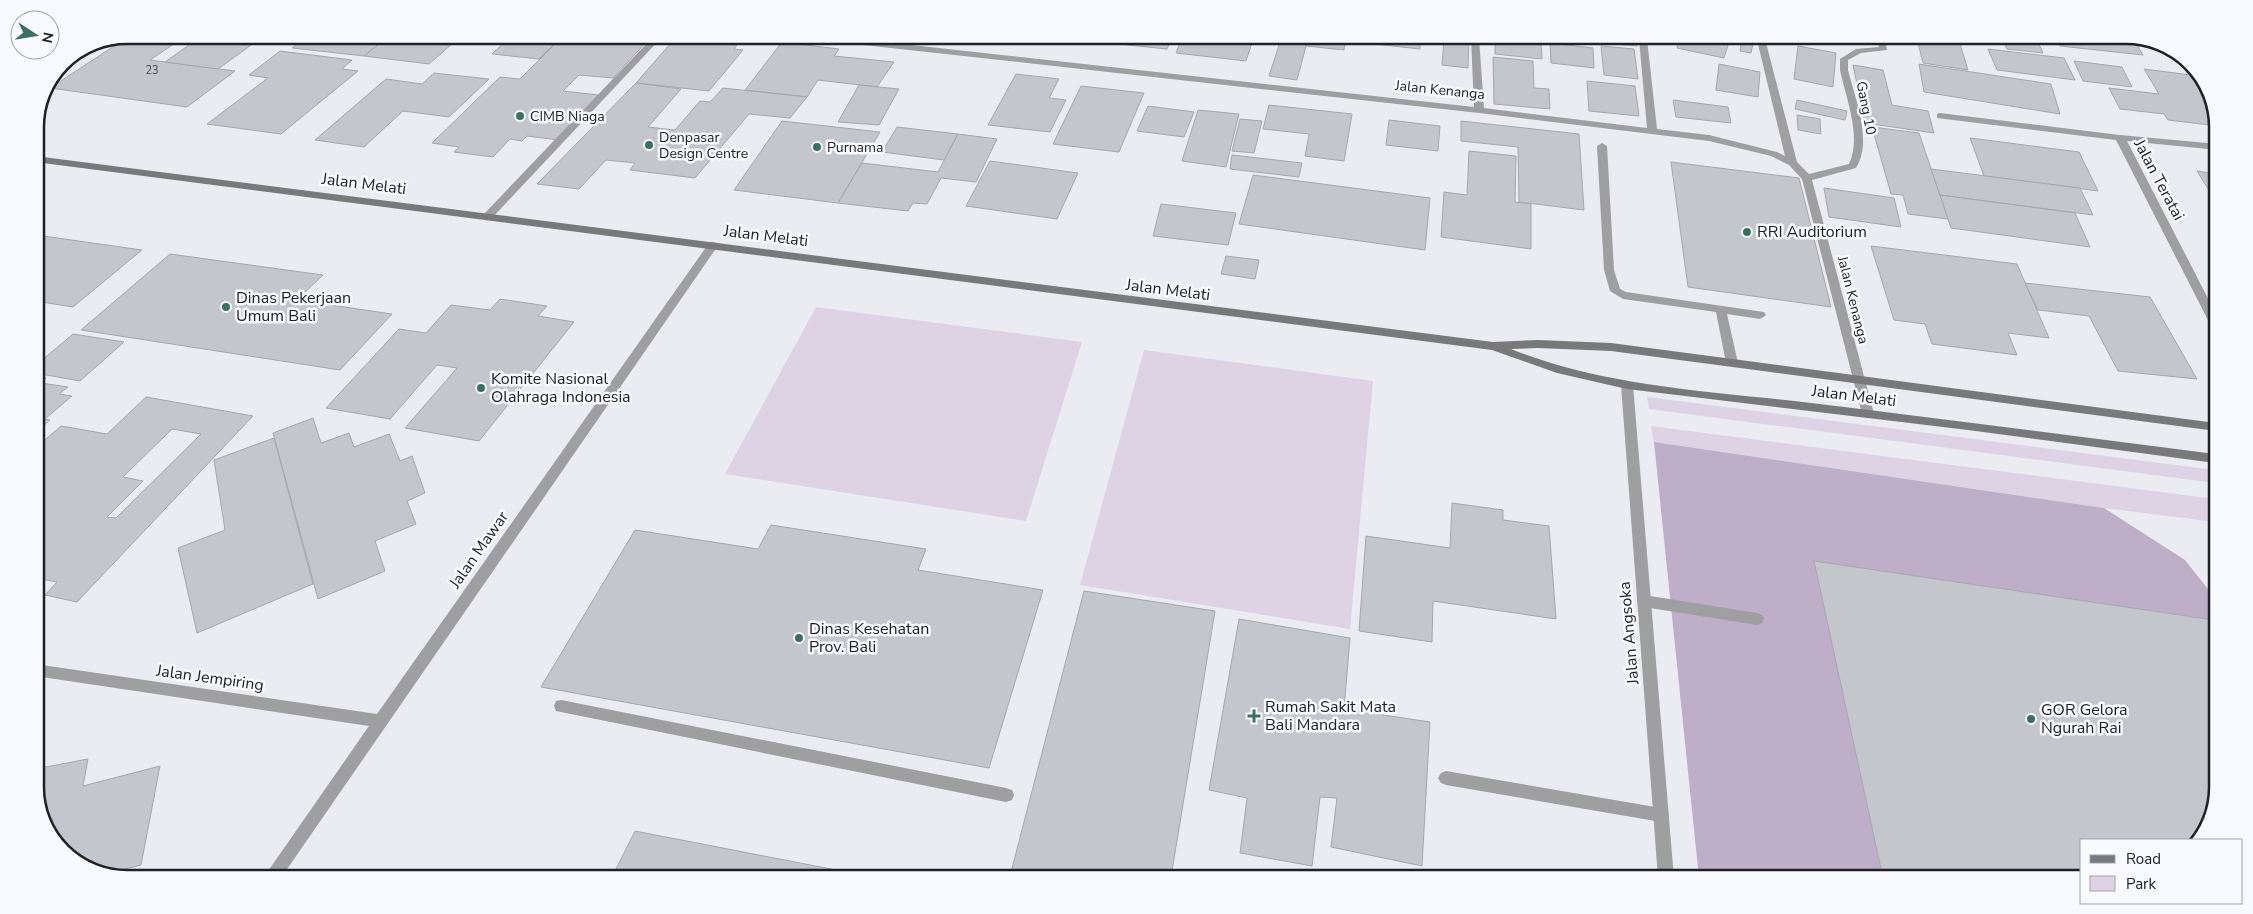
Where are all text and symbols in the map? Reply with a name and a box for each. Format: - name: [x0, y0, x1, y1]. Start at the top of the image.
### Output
- north arrow: [10, 10, 60, 60]
- text: N: [37, 30, 58, 45]
- house number: 23: [145, 63, 159, 78]
- street label: Jalan Kenanga: [1393, 76, 1486, 104]
- street label: Gang 10: [1852, 80, 1880, 136]
- place label: CIMB Niaga: [530, 107, 605, 126]
- marker: CIMB Niaga: [514, 110, 526, 122]
- place label: Denpasar Design Centre: [659, 128, 748, 163]
- street label: Jalan Teratai: [2128, 135, 2190, 224]
- place label: Purnama: [827, 138, 883, 157]
- marker: Denpasar Design Centre: [643, 139, 655, 151]
- marker: Purnama: [811, 141, 823, 153]
- street label: Jalan Melati: [320, 168, 407, 200]
- street label: Jalan Melati: [722, 220, 809, 252]
- place label: RRI Auditorium: [1757, 221, 1867, 243]
- marker: RRI Auditorium: [1741, 226, 1753, 238]
- street label: Jalan Kenanga: [1833, 253, 1873, 346]
- street label: Jalan Melati: [1124, 274, 1211, 306]
- place label: Dinas Pekerjaan Umum Bali: [236, 287, 351, 327]
- marker: Dinas Pekerjaan Umum Bali: [220, 301, 232, 313]
- place label: Komite Nasional Olahraga Indonesia: [491, 368, 631, 408]
- street label: Jalan Melati: [1810, 380, 1897, 412]
- marker: Komite Nasional Olahraga Indonesia: [475, 382, 487, 394]
- street label: Jalan Mawar: [444, 507, 514, 594]
- street label: Jalan Angsoka: [1614, 581, 1645, 686]
- place label: Dinas Kesehatan Prov. Bali: [809, 618, 929, 658]
- marker: Dinas Kesehatan Prov. Bali: [793, 632, 805, 644]
- street label: Jalan Jempiring: [154, 659, 265, 696]
- place label: Rumah Sakit Mata Bali Mandara: [1265, 696, 1396, 736]
- place label: GOR Gelora Ngurah Rai: [2041, 699, 2128, 739]
- marker: Rumah Sakit Mata Bali Mandara: [1247, 709, 1261, 723]
- marker: GOR Gelora Ngurah Rai: [2025, 713, 2037, 725]
- legend: [2080, 839, 2243, 904]
- text: Road: [2126, 849, 2161, 869]
- text: Park: [2126, 874, 2156, 894]

